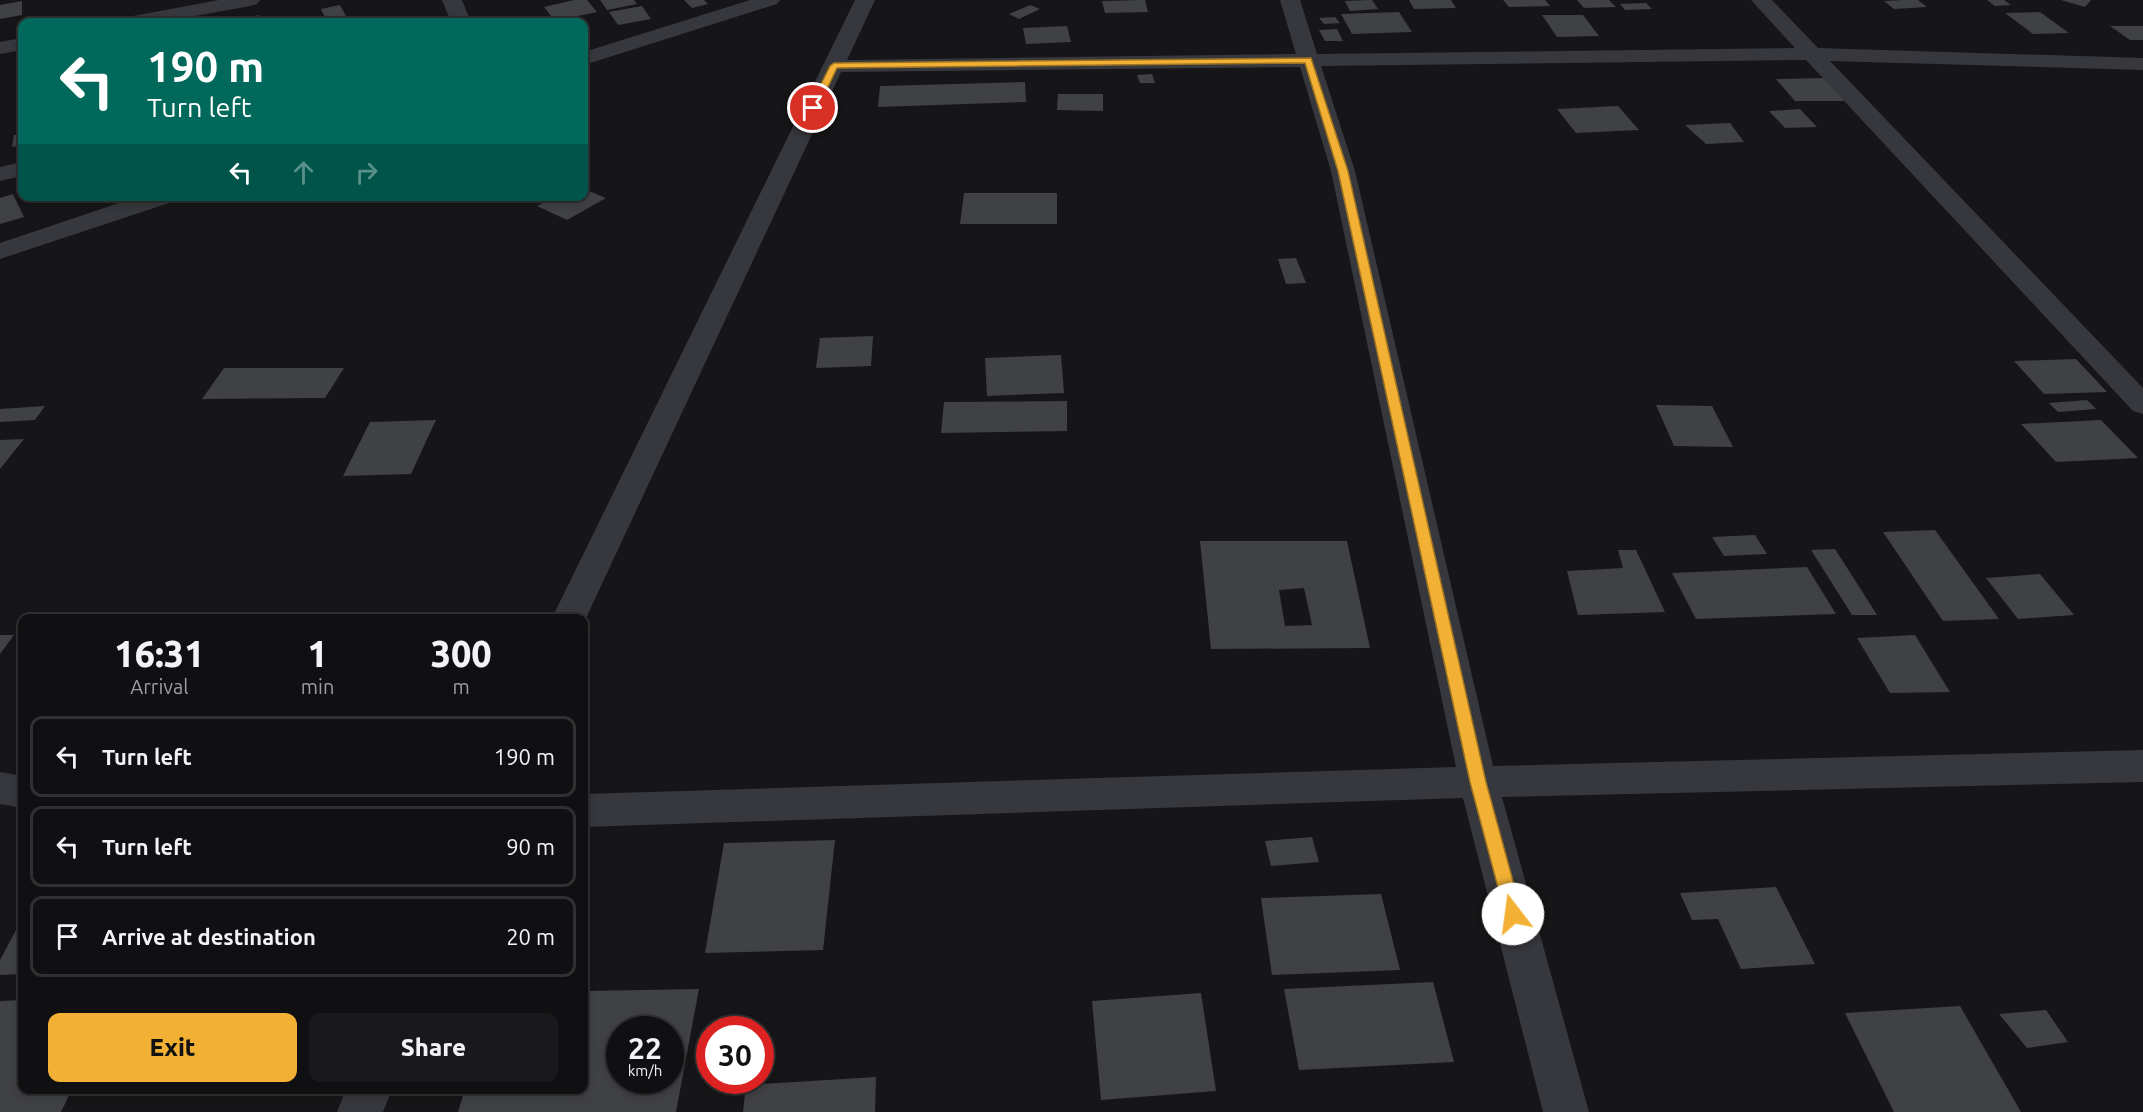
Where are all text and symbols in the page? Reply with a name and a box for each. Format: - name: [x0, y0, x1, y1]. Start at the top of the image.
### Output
- icon: left: [48, 42, 126, 120]
- text: 190 m: [147, 43, 264, 90]
- pin: [787, 82, 838, 133]
- icon: arrive: [796, 91, 829, 124]
- text: Turn left: [147, 92, 251, 122]
- icon: left: [224, 156, 257, 189]
- icon: ahead: [287, 156, 320, 189]
- icon: right: [350, 156, 383, 189]
- text: 16:31: [114, 633, 204, 674]
- text: 1: [307, 633, 328, 674]
- text: 300: [431, 633, 492, 674]
- text: Arrival: [130, 675, 189, 698]
- text: min: [301, 675, 334, 698]
- text: m: [453, 675, 470, 698]
- icon: left: [51, 740, 84, 773]
- text: Turn left: [102, 744, 192, 769]
- text: 190 m: [494, 744, 555, 769]
- icon: left: [51, 830, 84, 863]
- text: Turn left: [102, 834, 192, 859]
- text: 90 m: [506, 834, 555, 859]
- position arrow: [1481, 882, 1545, 946]
- icon: arrive: [51, 920, 84, 953]
- text: Arrive at destination: [102, 924, 316, 949]
- text: 20 m: [506, 924, 555, 949]
- button: Exit: [48, 1013, 297, 1082]
- button: Share: [309, 1013, 558, 1082]
- speed limit sign: 30: [696, 1016, 774, 1094]
- text: 22: [628, 1031, 662, 1065]
- text: km/h: [628, 1062, 662, 1079]

